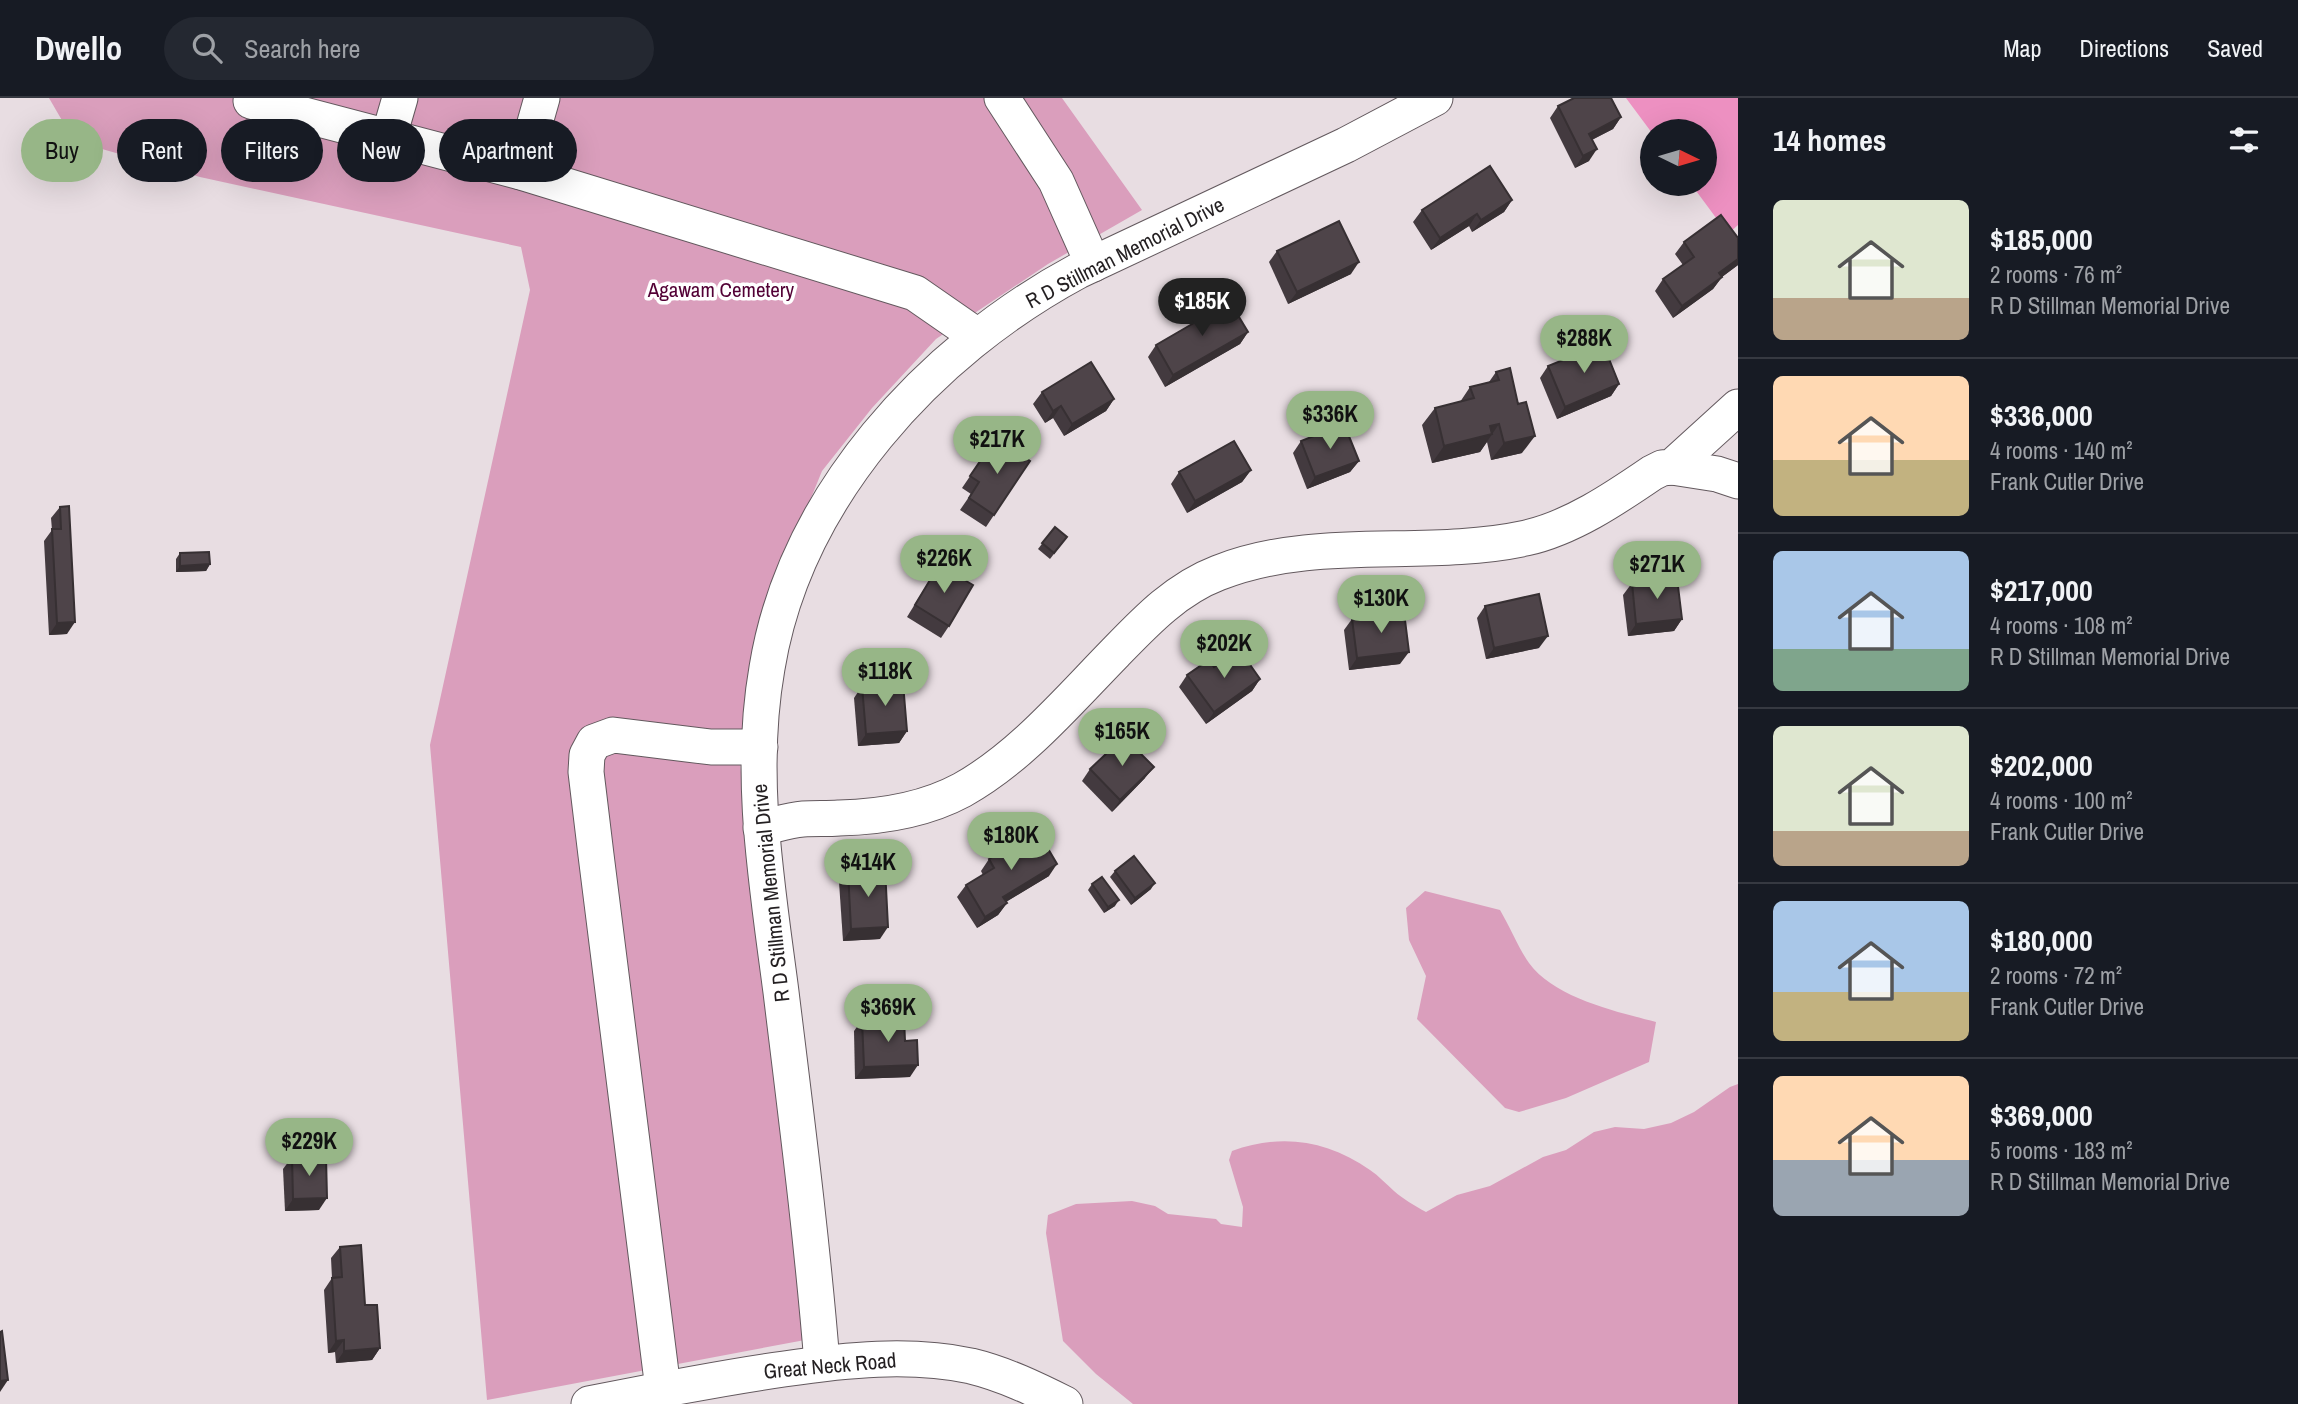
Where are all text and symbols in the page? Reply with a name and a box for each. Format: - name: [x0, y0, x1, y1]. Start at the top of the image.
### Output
- search box: [164, 17, 654, 80]
- text: Dwello: [35, 26, 122, 70]
- icon: search: [188, 29, 226, 67]
- text: Search here: [244, 31, 360, 66]
- text: Map: [2003, 32, 2041, 64]
- text: Directions: [2079, 32, 2169, 64]
- text: Saved: [2207, 32, 2263, 64]
- chip: Buy: [21, 119, 103, 182]
- chip: Rent: [117, 119, 207, 182]
- chip: Filters: [221, 119, 323, 182]
- chip: New: [337, 119, 425, 182]
- chip: Apartment: [439, 119, 577, 182]
- north arrow: [1640, 119, 1717, 196]
- map controls: [1640, 119, 1717, 196]
- text: 14 homes: [1773, 120, 1887, 160]
- icon: filters: [2225, 121, 2263, 159]
- street label: R D Stillman Memorial Drive: [1021, 190, 1229, 315]
- text: $185,000: [1990, 219, 2093, 259]
- icon: home: [1829, 228, 1913, 312]
- text: 2 rooms · 76 m²: [1990, 259, 2122, 290]
- park label: Agawam Cemetery: [647, 275, 795, 304]
- pin: $185K: [1153, 278, 1251, 338]
- text: $185K: [1174, 285, 1230, 316]
- text: R D Stillman Memorial Drive: [1990, 290, 2230, 321]
- pin: $288K: [1535, 316, 1633, 375]
- text: $288K: [1556, 322, 1612, 353]
- pin: $336K: [1281, 392, 1379, 451]
- text: $336,000: [1990, 395, 2093, 435]
- text: $336K: [1302, 398, 1358, 429]
- icon: home: [1829, 404, 1913, 488]
- pin: $217K: [948, 416, 1046, 476]
- text: $217K: [969, 423, 1025, 454]
- text: 4 rooms · 140 m²: [1990, 435, 2133, 466]
- text: Frank Cutler Drive: [1990, 466, 2144, 497]
- pin: $226K: [895, 536, 993, 595]
- text: $226K: [916, 542, 972, 573]
- pin: $271K: [1608, 542, 1706, 601]
- text: $271K: [1629, 548, 1685, 579]
- text: $217,000: [1990, 570, 2093, 610]
- pin: $130K: [1332, 575, 1430, 635]
- icon: home: [1829, 579, 1913, 663]
- text: $130K: [1353, 582, 1409, 613]
- text: 4 rooms · 108 m²: [1990, 610, 2133, 641]
- pin: $202K: [1175, 620, 1273, 680]
- text: $202K: [1196, 627, 1252, 658]
- text: R D Stillman Memorial Drive: [1990, 641, 2230, 672]
- pin: $118K: [836, 648, 934, 708]
- text: $118K: [858, 655, 912, 686]
- pin: $165K: [1073, 708, 1171, 768]
- text: $165K: [1094, 715, 1150, 746]
- text: $202,000: [1990, 745, 2093, 785]
- icon: home: [1829, 754, 1913, 838]
- street label: R D Stillman Memorial Drive: [745, 783, 796, 1004]
- text: 4 rooms · 100 m²: [1990, 785, 2133, 816]
- pin: $180K: [962, 812, 1060, 872]
- text: Frank Cutler Drive: [1990, 816, 2144, 847]
- text: $180K: [983, 819, 1039, 850]
- pin: $414K: [819, 840, 917, 899]
- text: $414K: [840, 846, 896, 877]
- text: $180,000: [1990, 920, 2093, 960]
- icon: home: [1829, 929, 1913, 1013]
- text: 2 rooms · 72 m²: [1990, 960, 2122, 991]
- pin: $369K: [839, 984, 937, 1044]
- text: $369K: [860, 991, 916, 1022]
- text: Frank Cutler Drive: [1990, 991, 2144, 1022]
- text: $369,000: [1990, 1095, 2093, 1135]
- icon: home: [1829, 1104, 1913, 1188]
- pin: $229K: [260, 1118, 358, 1178]
- text: $229K: [281, 1125, 337, 1156]
- text: 5 rooms · 183 m²: [1990, 1135, 2133, 1166]
- text: R D Stillman Memorial Drive: [1990, 1166, 2230, 1197]
- street label: Great Neck Road: [762, 1345, 897, 1386]

